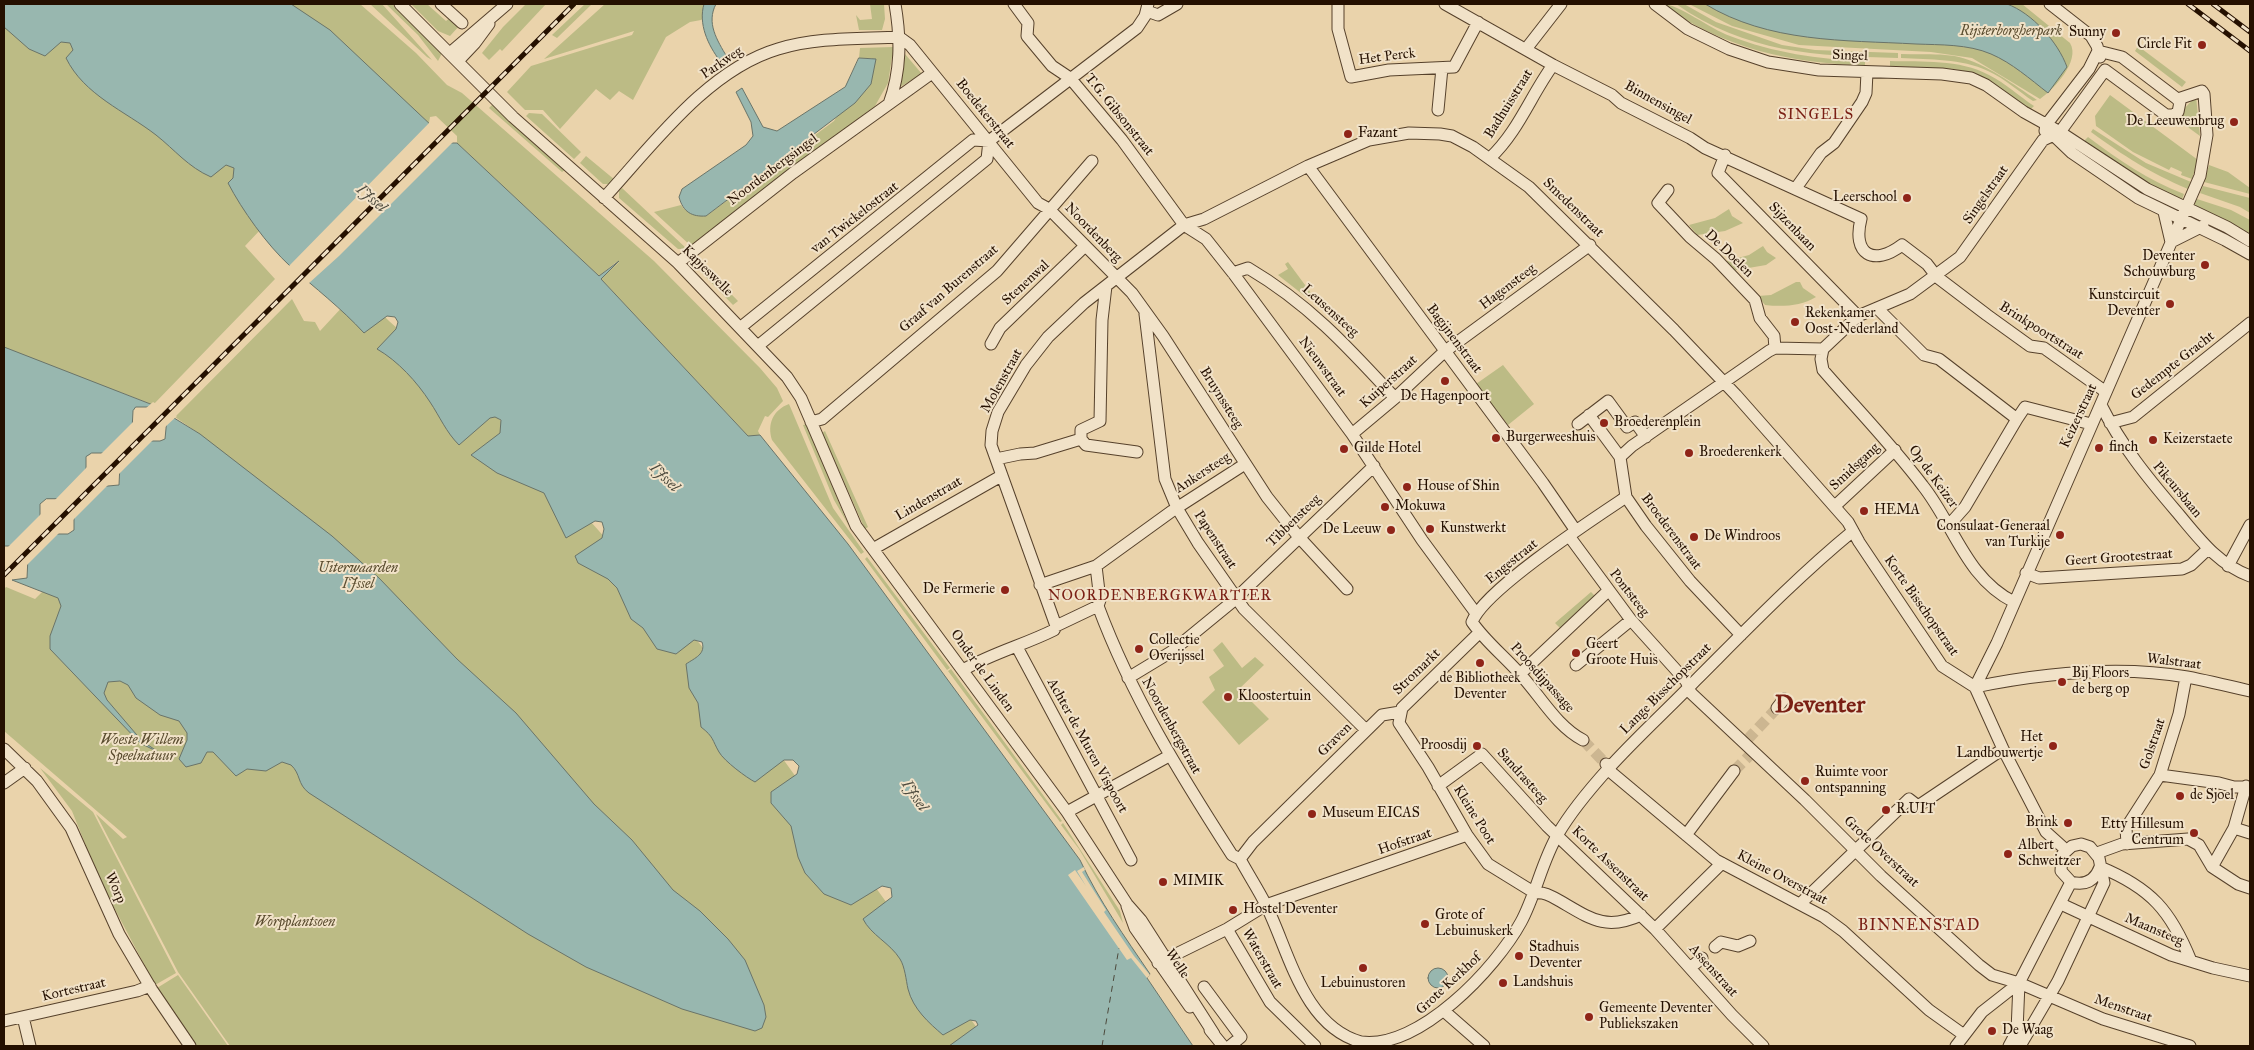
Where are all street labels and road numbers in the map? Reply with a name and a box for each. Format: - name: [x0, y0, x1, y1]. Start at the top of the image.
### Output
- street label: Parkweg: [698, 43, 746, 83]
- street label: Het Perck: [1358, 45, 1416, 69]
- street label: Singel: [1832, 47, 1868, 65]
- street label: Badhuisstraat: [1481, 66, 1537, 142]
- street label: T.G. Gibsonstraat: [1081, 71, 1157, 159]
- street label: Boedekerstraat: [952, 76, 1018, 152]
- street label: Binnensingel: [1621, 78, 1695, 128]
- street label: Noordenbergsingel: [725, 131, 821, 209]
- street label: Singelstraat: [1960, 162, 2012, 228]
- street label: Smedenstraat: [1539, 175, 1607, 241]
- street label: van Twickelostraat: [808, 179, 902, 257]
- street label: Sijzenbaan: [1765, 199, 1819, 255]
- street label: Noordenberg: [1061, 200, 1125, 266]
- street label: De Doelen: [1701, 227, 1757, 281]
- street label: Graaf van Burenstraat: [896, 241, 1002, 337]
- street label: Kapjeswelle: [678, 242, 736, 300]
- street label: Stenenwal: [999, 257, 1053, 309]
- street label: Hagensteeg: [1477, 260, 1539, 314]
- street label: Leusensteeg: [1298, 281, 1362, 341]
- street label: Brinkpoortstraat: [1996, 298, 2086, 364]
- street label: Bagijnenstraat: [1423, 301, 1485, 377]
- street label: Gedempte Gracht: [2128, 328, 2218, 404]
- street label: Nieuwstraat: [1295, 334, 1349, 400]
- street label: Molenstraat: [978, 346, 1026, 416]
- street label: Kuiperstraat: [1357, 352, 1421, 412]
- street label: Bruynssteeg: [1195, 364, 1247, 432]
- street label: Keizerstraat: [2057, 381, 2101, 451]
- street label: Smidsgang: [1826, 440, 1884, 494]
- street label: Op de Keizer: [1905, 442, 1961, 512]
- street label: Ankersteeg: [1172, 449, 1234, 497]
- street label: Pikeursbaan: [2149, 459, 2205, 521]
- street label: Lindenstraat: [893, 473, 965, 525]
- street label: Tibbensteeg: [1263, 491, 1325, 551]
- street label: Broederenstraat: [1637, 491, 1705, 573]
- street label: Papenstraat: [1190, 508, 1240, 572]
- street label: Engestraat: [1483, 536, 1541, 588]
- street label: Geert Grootestraat: [2065, 546, 2173, 570]
- street label: Korte Bisschopstraat: [1880, 552, 1962, 660]
- street label: Pontsteeg: [1605, 566, 1653, 620]
- street label: Onder de Linden: [947, 627, 1017, 715]
- street label: Proosdijpassage: [1506, 640, 1578, 716]
- street label: Lange Bisschopstraat: [1617, 640, 1715, 738]
- street label: Stromarkt: [1390, 645, 1444, 699]
- street label: Walstraat: [2146, 650, 2202, 674]
- street label: Noordenbergstraat: [1137, 675, 1205, 777]
- street label: Achter de Muren Vispoort: [1043, 676, 1131, 816]
- street label: Golstraat: [2136, 716, 2170, 772]
- street label: Graven: [1314, 719, 1356, 761]
- street label: Sandrasteeg: [1493, 745, 1551, 807]
- street label: Kleine Poot: [1449, 782, 1499, 848]
- street label: Grote Overstraat: [1840, 813, 1922, 891]
- street label: Korte Assenstraat: [1568, 823, 1652, 905]
- street label: Hofstraat: [1376, 825, 1434, 859]
- street label: Kleine Overstraat: [1734, 847, 1830, 909]
- street label: Worp: [101, 870, 129, 906]
- street label: Maansteeg: [2122, 910, 2186, 950]
- street label: Waterstraat: [1238, 926, 1286, 992]
- street label: Assenstraat: [1685, 941, 1741, 1001]
- street label: Welle: [1161, 946, 1193, 982]
- street label: Grote Kerkhof: [1413, 949, 1485, 1019]
- street label: Kortestraat: [40, 975, 108, 1005]
- street label: Menstraat: [2092, 991, 2154, 1027]

